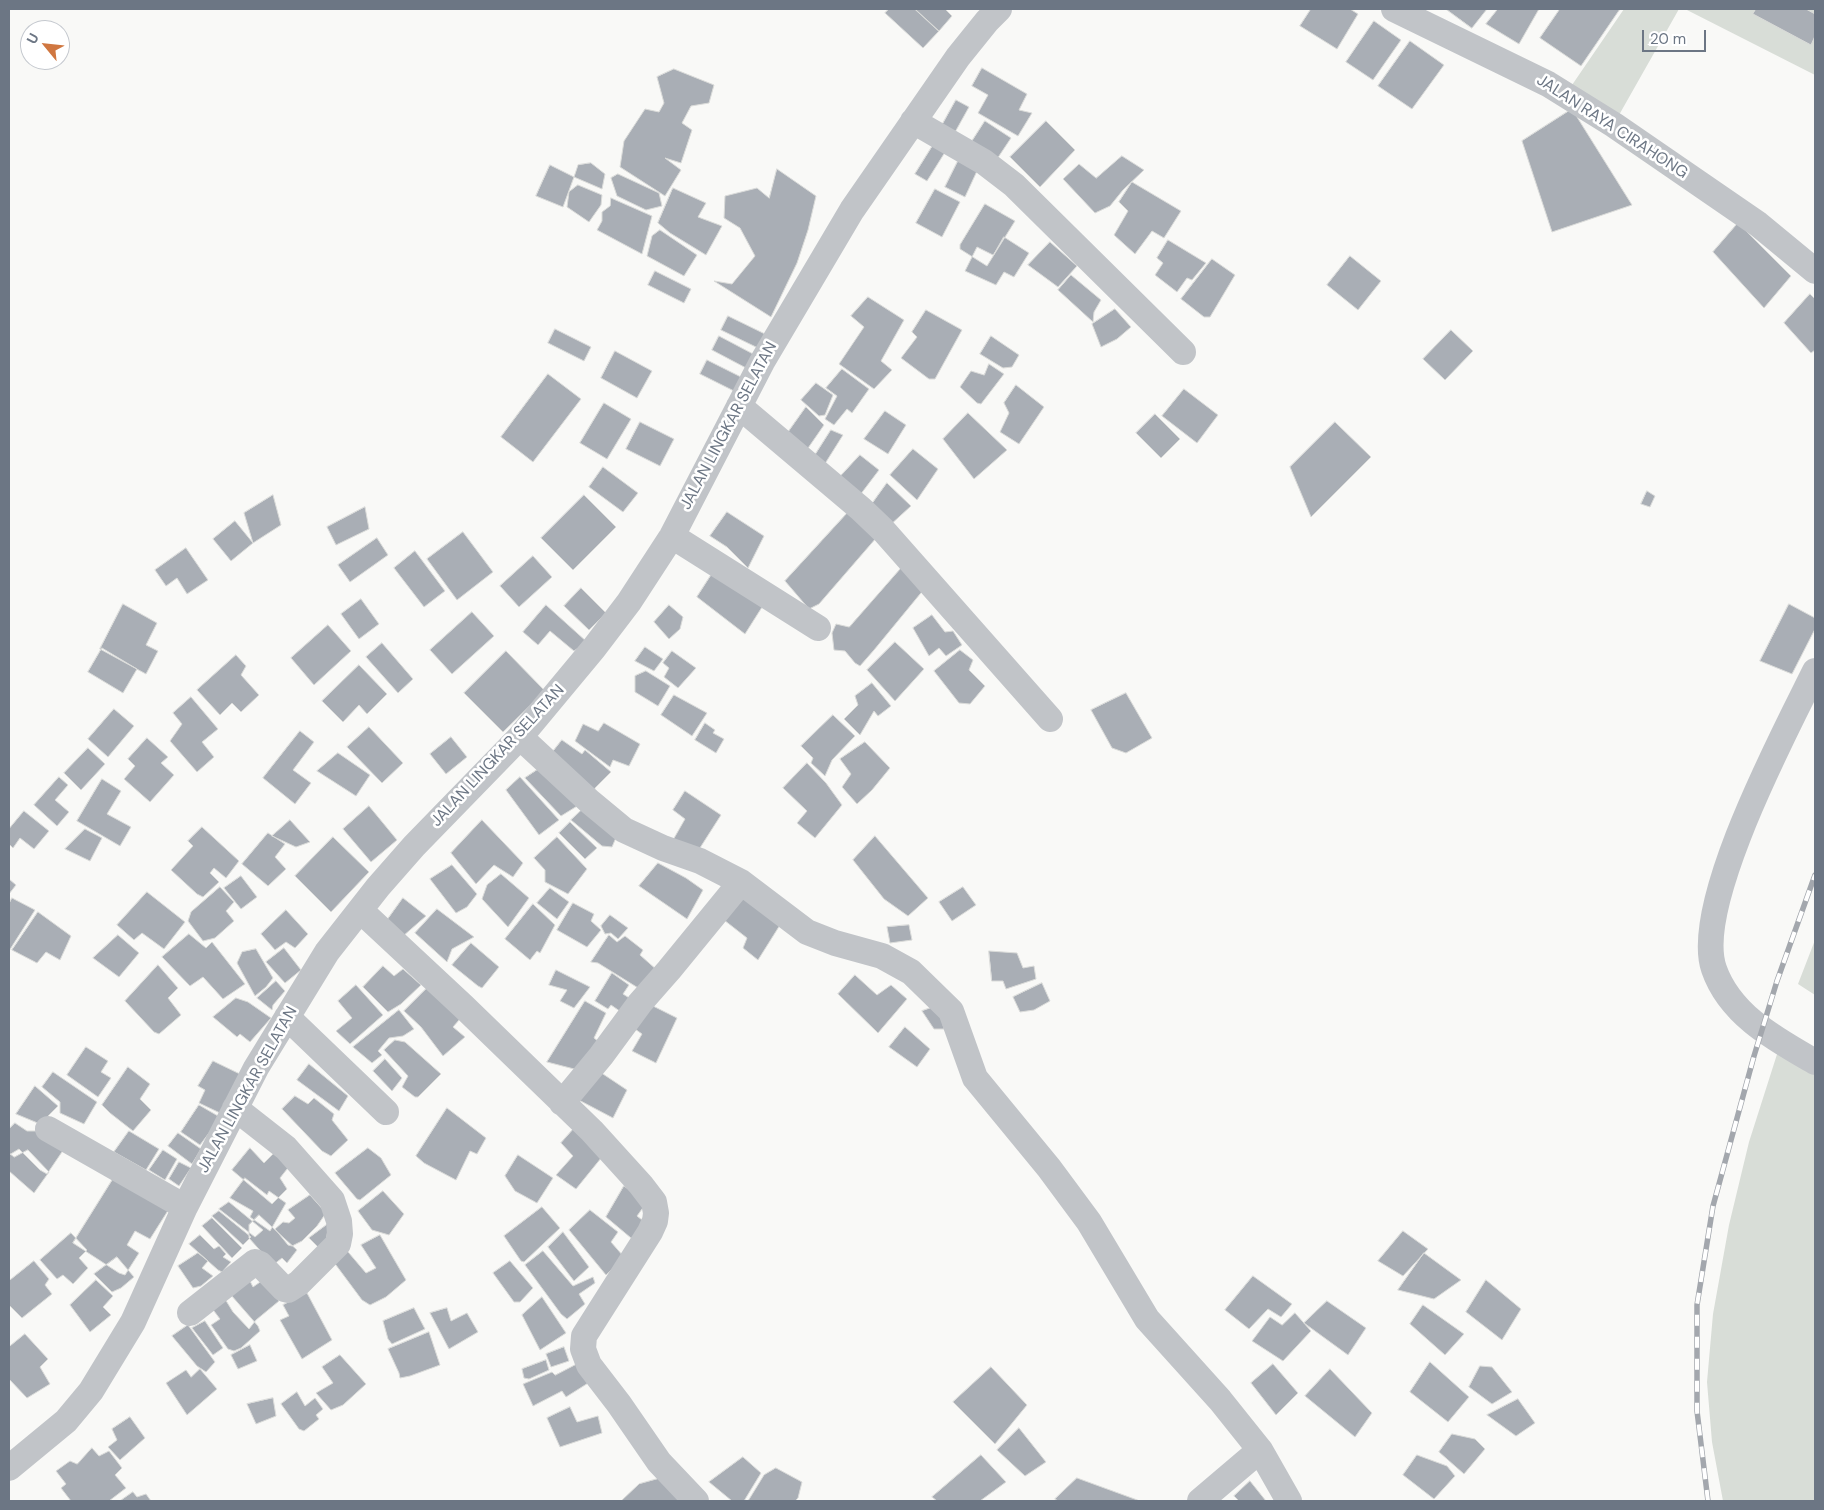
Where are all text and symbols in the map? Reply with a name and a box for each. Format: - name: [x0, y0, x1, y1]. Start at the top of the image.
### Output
- north arrow: [20, 20, 70, 70]
- scale bar: [1644, 20, 1708, 52]
- text: 20 m: [1650, 29, 1686, 49]
- text: U: [22, 30, 43, 47]
- street label: JALAN RAYA CIRAHONG: [1533, 71, 1691, 183]
- street label: JALAN LINGKAR SELATAN: [677, 339, 781, 513]
- street label: JALAN LINGKAR SELATAN: [427, 681, 569, 831]
- street label: JALAN LINGKAR SELATAN: [194, 1004, 302, 1176]

